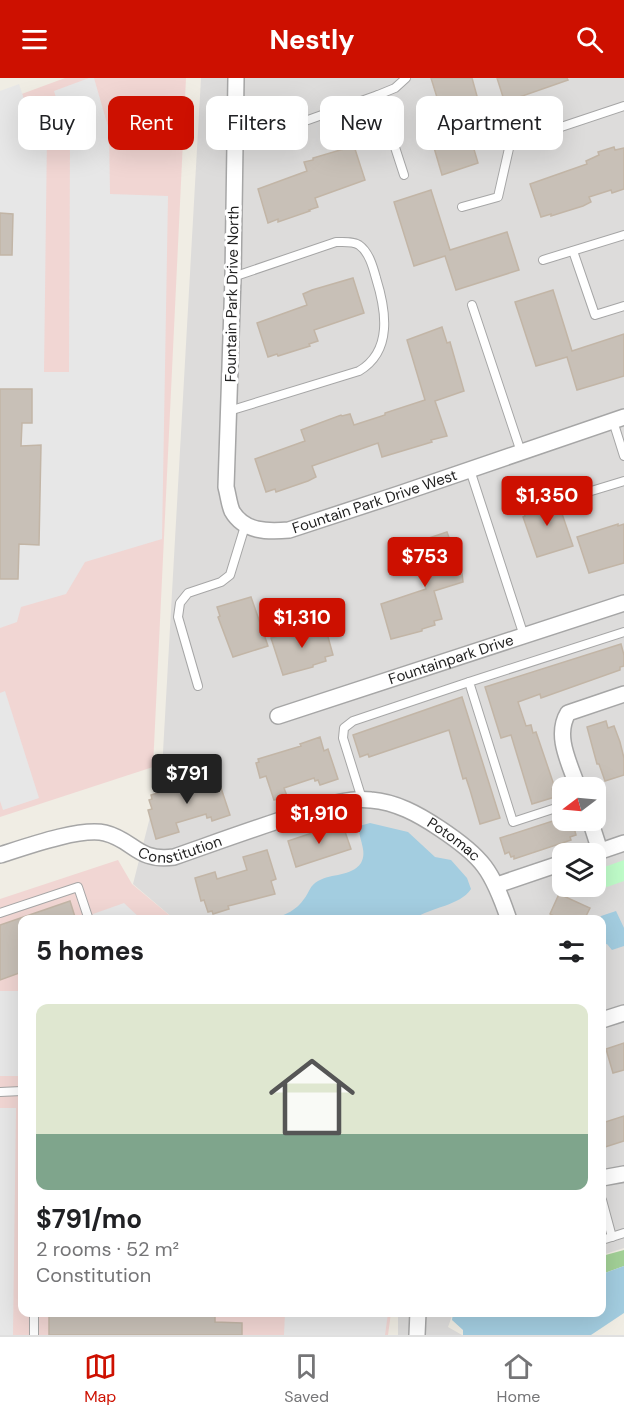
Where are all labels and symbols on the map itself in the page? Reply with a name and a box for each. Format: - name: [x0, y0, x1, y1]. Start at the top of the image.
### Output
- street label: Fountain Park Drive North: [220, 206, 244, 382]
- street label: Fountain Park Drive West: [290, 465, 460, 538]
- pin: $1,350: [498, 476, 596, 527]
- pin: $753: [389, 537, 461, 588]
- pin: $1,310: [253, 598, 351, 649]
- street label: Fountainpark Drive: [386, 630, 516, 689]
- pin: $791: [151, 754, 223, 805]
- north arrow: [552, 777, 606, 831]
- pin: $1,910: [270, 794, 368, 845]
- street label: Potomac: [423, 813, 485, 865]
- street label: Constitution: [135, 831, 225, 868]

